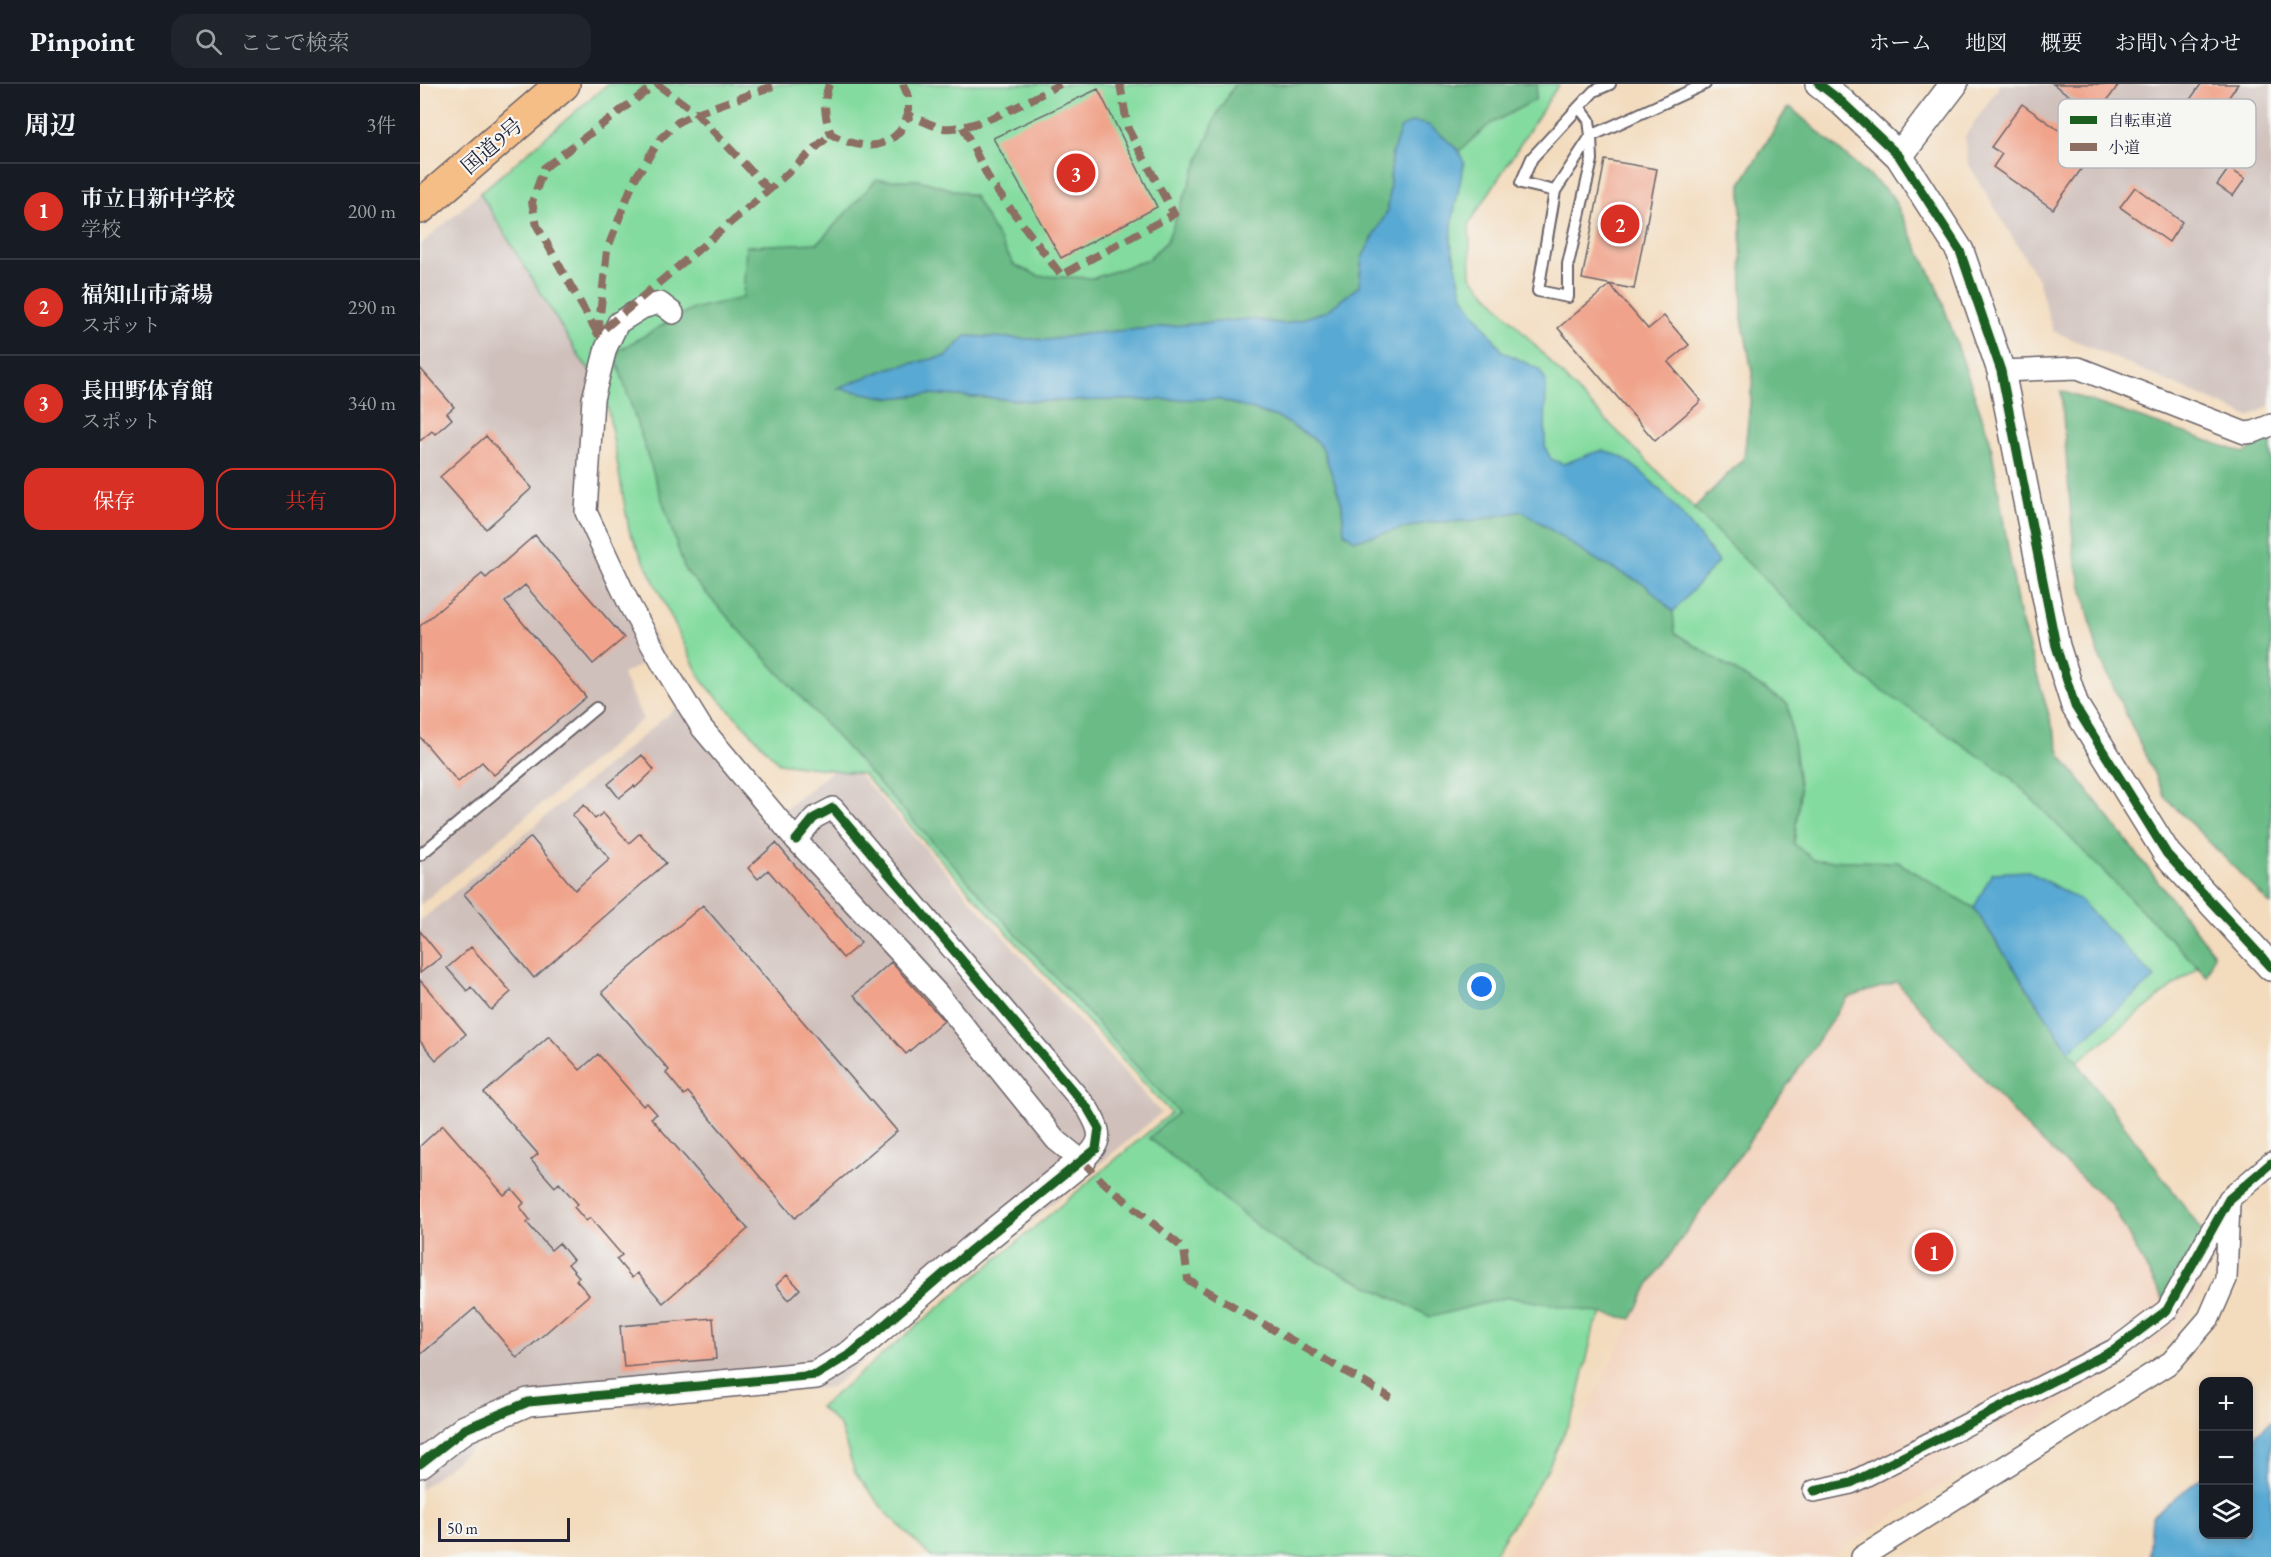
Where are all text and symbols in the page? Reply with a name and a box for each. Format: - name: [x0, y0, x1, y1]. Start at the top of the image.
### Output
- search box: [171, 14, 591, 68]
- text: Pinpoint: [30, 23, 135, 59]
- icon: search: [192, 25, 225, 58]
- text: ここで検索: [240, 28, 350, 57]
- text: ホーム: [1869, 29, 1932, 56]
- text: 地図: [1965, 29, 2007, 56]
- text: 概要: [2040, 29, 2082, 56]
- text: お問い合わせ: [2115, 29, 2241, 56]
- legend: [2058, 99, 2256, 168]
- text: 周辺: [24, 108, 76, 142]
- text: 自転車道: [2108, 110, 2172, 131]
- street label: 国道9号: [455, 111, 528, 180]
- text: 3件: [366, 112, 396, 138]
- text: 小道: [2108, 137, 2140, 158]
- pin: 3: [1056, 150, 1096, 196]
- text: 市立日新中学校: [81, 184, 235, 213]
- text: 1: [38, 198, 49, 224]
- text: 200 m: [348, 198, 396, 224]
- pin: 2: [1600, 202, 1640, 246]
- text: 学校: [81, 216, 121, 242]
- text: 福知山市斎場: [81, 280, 213, 309]
- text: 2: [38, 294, 49, 320]
- text: 290 m: [348, 294, 396, 320]
- text: スポット: [81, 312, 161, 338]
- text: 長田野体育館: [81, 376, 213, 405]
- text: 3: [38, 390, 49, 416]
- text: 340 m: [348, 390, 396, 416]
- text: スポット: [81, 408, 161, 434]
- button: 保存: [24, 468, 204, 530]
- button: 共有: [216, 468, 396, 530]
- your location: [1467, 972, 1496, 1001]
- pin: 1: [1914, 1230, 1954, 1274]
- map controls: [2199, 1377, 2253, 1539]
- button: +: [2199, 1377, 2253, 1431]
- button: −: [2199, 1431, 2253, 1485]
- button: layers: [2199, 1485, 2253, 1539]
- scale bar: [438, 1515, 570, 1542]
- text: 50 m: [447, 1518, 478, 1539]

